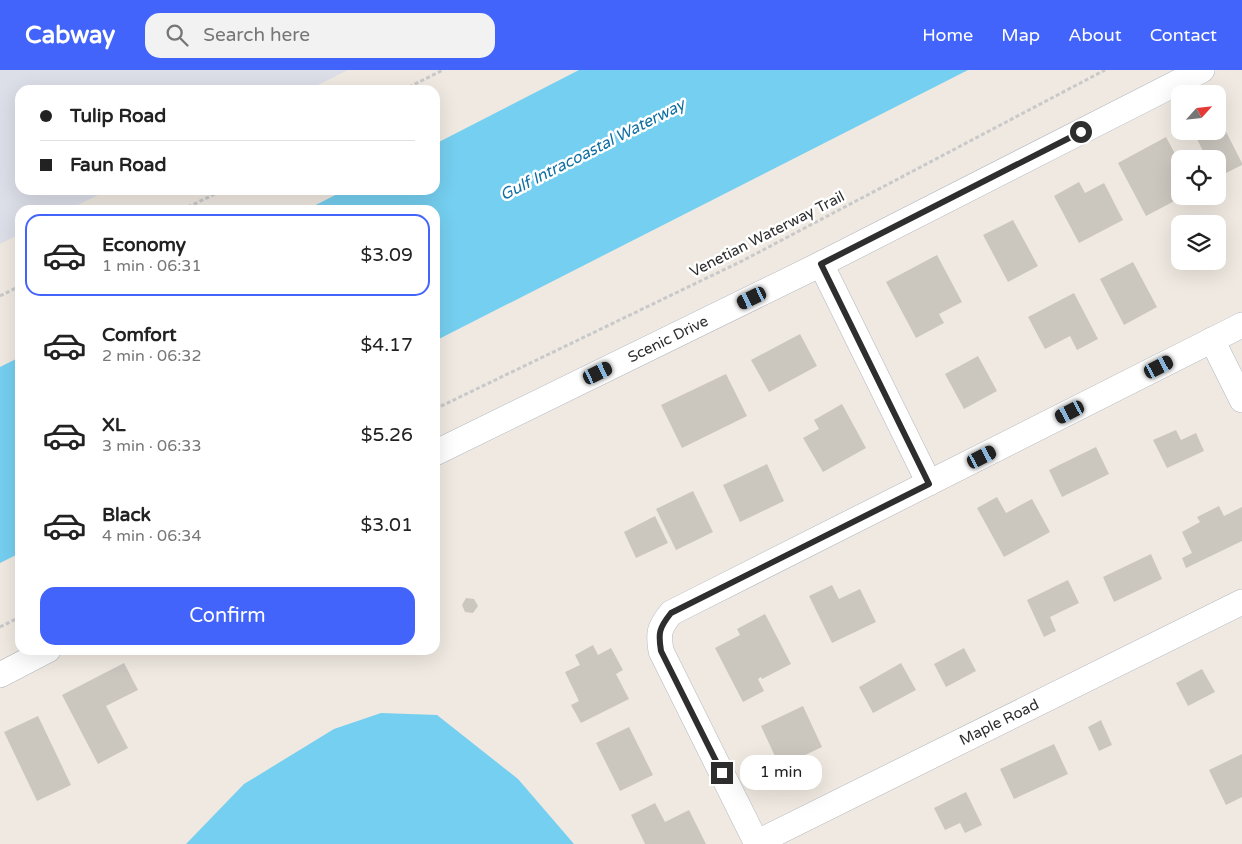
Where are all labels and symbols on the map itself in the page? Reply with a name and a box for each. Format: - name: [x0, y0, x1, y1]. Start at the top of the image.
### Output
- north arrow: [1171, 85, 1226, 140]
- water label: Gulf Intracoastal Waterway: [497, 93, 690, 205]
- route start: [1070, 121, 1092, 143]
- street label: Venetian Waterway Trail: [687, 187, 847, 281]
- car: [735, 285, 768, 311]
- street label: Scenic Drive: [625, 312, 711, 366]
- car: [1142, 354, 1175, 380]
- car: [581, 360, 614, 386]
- car: [1053, 399, 1086, 425]
- car: [965, 444, 998, 470]
- street label: Maple Road: [956, 695, 1042, 749]
- callout: 1 min: [740, 756, 822, 790]
- route end: [711, 762, 733, 784]

